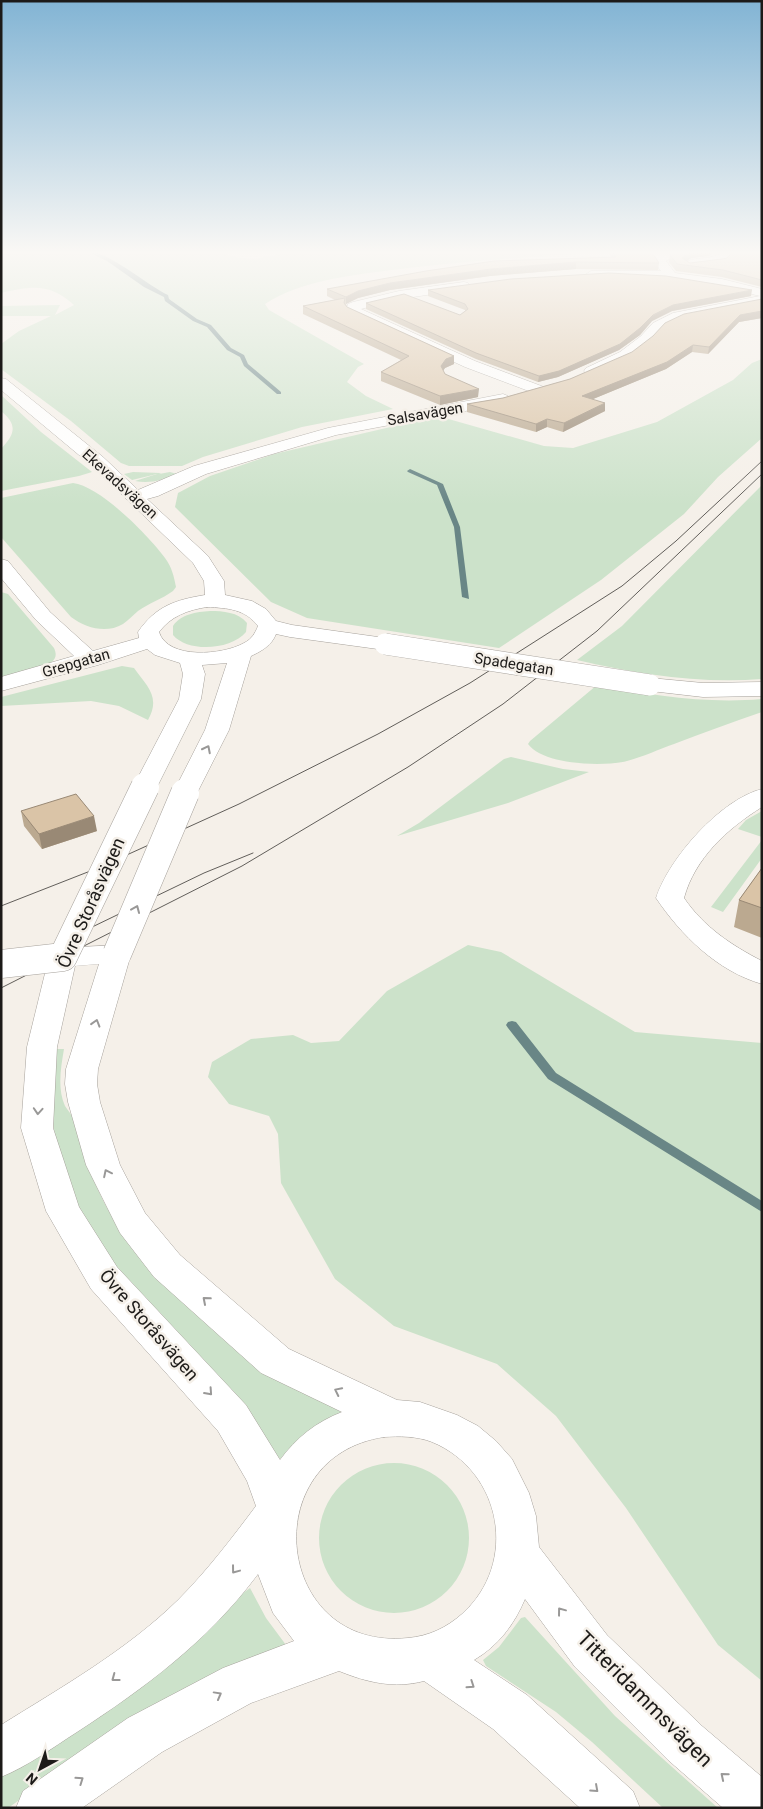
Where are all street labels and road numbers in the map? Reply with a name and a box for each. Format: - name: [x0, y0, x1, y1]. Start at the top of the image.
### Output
- street label: Salsavägen: [386, 398, 464, 430]
- street label: Ekevadsvägen: [79, 445, 161, 523]
- street label: Grepgatan: [40, 645, 112, 681]
- street label: Spadegatan: [473, 649, 555, 679]
- street label: Övre Storåsvägen: [52, 834, 129, 971]
- street label: Övre Storåsvägen: [95, 1265, 203, 1385]
- street label: Titteridammsvägen: [572, 1626, 718, 1772]

